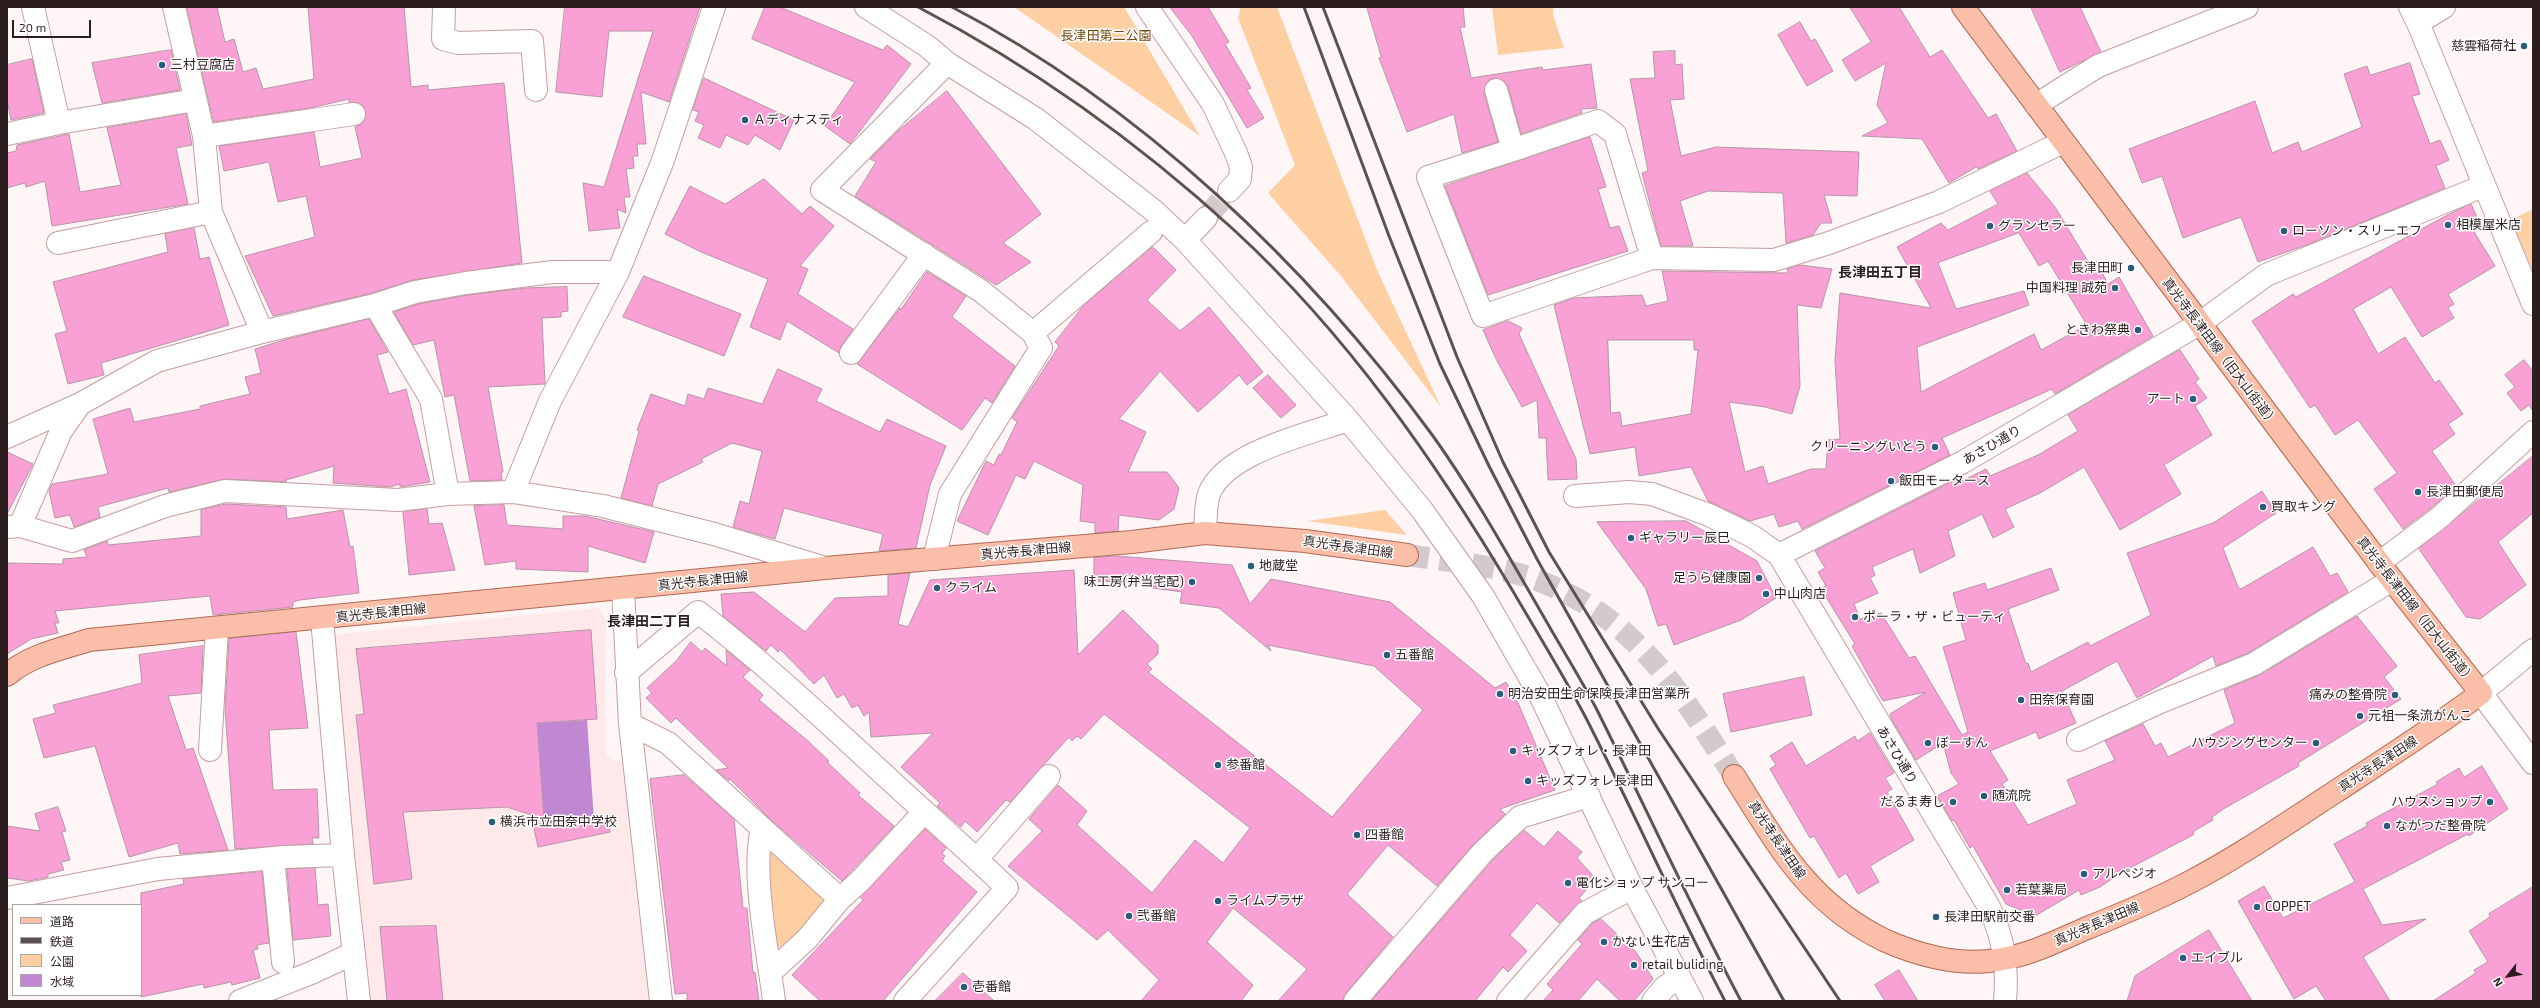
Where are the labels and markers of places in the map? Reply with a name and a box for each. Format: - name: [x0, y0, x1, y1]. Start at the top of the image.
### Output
- place label: 慈雲稲荷社: [2451, 38, 2516, 54]
- marker: 慈雲稲荷社: [2519, 41, 2529, 51]
- place label: 三村豆腐店: [170, 57, 235, 73]
- marker: 三村豆腐店: [157, 60, 167, 70]
- place label: Ａディナスティ: [753, 112, 844, 128]
- marker: Ａディナスティ: [740, 115, 750, 125]
- place label: 相模屋米店: [2456, 217, 2521, 233]
- place label: グランセラー: [1998, 218, 2076, 234]
- marker: 相模屋米店: [2443, 220, 2453, 230]
- marker: グランセラー: [1985, 221, 1995, 231]
- place label: ローソン・スリーエフ: [2292, 223, 2422, 239]
- marker: ローソン・スリーエフ: [2279, 226, 2289, 236]
- place label: 長津田町: [2071, 260, 2123, 276]
- marker: 長津田町: [2126, 263, 2136, 273]
- place label: 中国料理 誠苑: [2026, 280, 2107, 296]
- marker: 中国料理 誠苑: [2110, 283, 2120, 293]
- place label: ときわ祭典: [2065, 322, 2130, 338]
- marker: ときわ祭典: [2133, 325, 2143, 335]
- place label: アート: [2147, 391, 2185, 407]
- marker: アート: [2188, 394, 2198, 404]
- place label: クリーニングいとう: [1810, 439, 1927, 455]
- marker: クリーニングいとう: [1930, 442, 1940, 452]
- place label: 飯田モータース: [1899, 473, 1990, 489]
- marker: 飯田モータース: [1886, 476, 1896, 486]
- place label: 長津田郵便局: [2426, 484, 2504, 500]
- marker: 長津田郵便局: [2413, 487, 2423, 497]
- place label: 買取キング: [2271, 499, 2336, 515]
- marker: 買取キング: [2258, 502, 2268, 512]
- place label: ギャラリー辰巳: [1639, 530, 1730, 546]
- marker: ギャラリー辰巳: [1626, 533, 1636, 543]
- place label: 地蔵堂: [1259, 558, 1298, 574]
- marker: 地蔵堂: [1246, 561, 1256, 571]
- place label: 足うら健康園: [1673, 570, 1751, 586]
- marker: 足うら健康園: [1754, 573, 1764, 583]
- place label: 味工房(弁当宅配): [1084, 574, 1184, 590]
- marker: 味工房(弁当宅配): [1187, 577, 1197, 587]
- place label: クライム: [945, 580, 997, 596]
- marker: クライム: [932, 583, 942, 593]
- place label: 中山肉店: [1774, 586, 1826, 602]
- marker: 中山肉店: [1761, 589, 1771, 599]
- place label: ポーラ・ザ・ビューティ: [1863, 609, 2006, 625]
- marker: ポーラ・ザ・ビューティ: [1850, 612, 1860, 622]
- place label: 五番館: [1395, 647, 1434, 663]
- marker: 五番館: [1382, 650, 1392, 660]
- place label: 明治安田生命保険長津田営業所: [1508, 686, 1690, 702]
- place label: 痛みの整骨院: [2309, 687, 2387, 703]
- marker: 明治安田生命保険長津田営業所: [1495, 689, 1505, 699]
- marker: 痛みの整骨院: [2390, 690, 2400, 700]
- place label: 田奈保育園: [2029, 692, 2094, 708]
- marker: 田奈保育園: [2016, 695, 2026, 705]
- place label: 元祖一条流がんこ: [2368, 708, 2472, 724]
- marker: 元祖一条流がんこ: [2355, 711, 2365, 721]
- place label: ぼーすん: [1936, 735, 1988, 751]
- place label: ハウジングセンター: [2191, 735, 2308, 751]
- marker: ぼーすん: [1923, 738, 1933, 748]
- marker: ハウジングセンター: [2311, 738, 2321, 748]
- place label: キッズフォレ・長津田: [1521, 743, 1651, 759]
- marker: キッズフォレ・長津田: [1508, 746, 1518, 756]
- place label: 参番館: [1226, 757, 1265, 773]
- marker: 参番館: [1213, 760, 1223, 770]
- place label: キッズフォレ長津田: [1536, 773, 1653, 789]
- marker: キッズフォレ長津田: [1523, 776, 1533, 786]
- place label: 随流院: [1992, 788, 2031, 804]
- marker: 随流院: [1979, 791, 1989, 801]
- place label: だるま寿し: [1880, 794, 1945, 810]
- place label: ハウスショップ: [2391, 794, 2482, 810]
- marker: だるま寿し: [1948, 797, 1958, 807]
- marker: ハウスショップ: [2485, 797, 2495, 807]
- place label: 横浜市立田奈中学校: [500, 814, 617, 830]
- marker: 横浜市立田奈中学校: [487, 817, 497, 827]
- place label: ながつだ整骨院: [2395, 818, 2486, 834]
- marker: ながつだ整骨院: [2382, 821, 2392, 831]
- place label: 四番館: [1365, 827, 1404, 843]
- marker: 四番館: [1352, 830, 1362, 840]
- place label: アルペジオ: [2092, 866, 2157, 882]
- marker: アルペジオ: [2079, 869, 2089, 879]
- place label: 電化ショップ サンコー: [1576, 875, 1709, 891]
- marker: 電化ショップ サンコー: [1563, 878, 1573, 888]
- place label: 若葉薬局: [2015, 882, 2067, 898]
- marker: 若葉薬局: [2002, 885, 2012, 895]
- place label: ライムプラザ: [1226, 893, 1304, 909]
- marker: ライムプラザ: [1213, 896, 1223, 906]
- place label: COPPET: [2265, 899, 2311, 915]
- marker: COPPET: [2252, 902, 2262, 912]
- place label: 弐番館: [1137, 908, 1176, 924]
- place label: 長津田駅前交番: [1944, 909, 2035, 925]
- marker: 弐番館: [1124, 911, 1134, 921]
- marker: 長津田駅前交番: [1931, 912, 1941, 922]
- place label: かない生花店: [1612, 934, 1690, 950]
- marker: かない生花店: [1599, 937, 1609, 947]
- place label: エイブル: [2191, 950, 2243, 966]
- marker: エイブル: [2178, 953, 2188, 963]
- place label: retail buliding: [1642, 957, 1723, 973]
- marker: retail buliding: [1629, 960, 1639, 970]
- place label: 壱番館: [972, 979, 1011, 995]
- marker: 壱番館: [959, 982, 969, 992]

